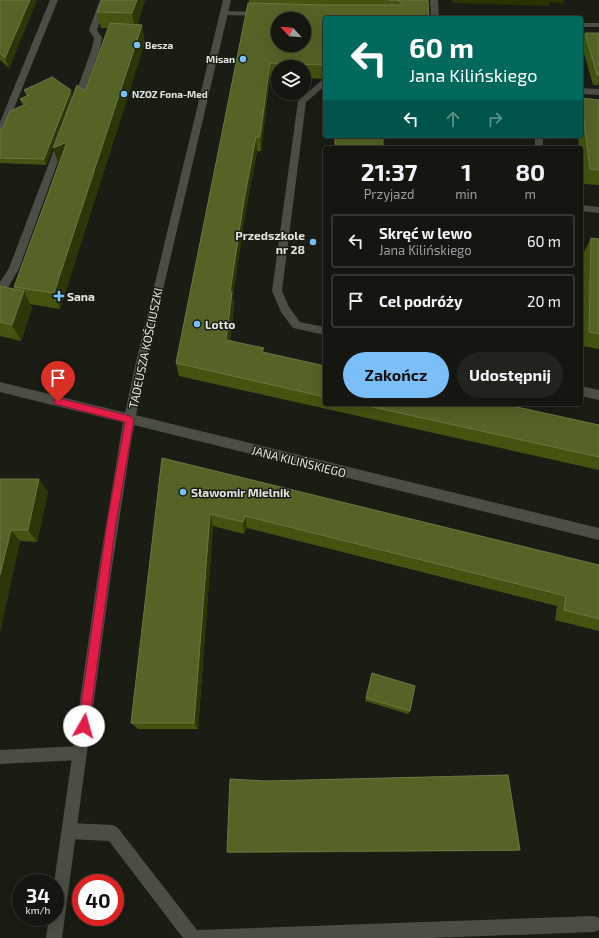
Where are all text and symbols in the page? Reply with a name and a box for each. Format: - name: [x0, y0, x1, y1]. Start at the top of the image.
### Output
- north arrow: [271, 12, 311, 52]
- map controls: [271, 12, 311, 100]
- text: 60 m: [409, 30, 474, 64]
- icon: left: [343, 32, 395, 84]
- place label: Besza: [145, 39, 174, 51]
- marker: Besza: [132, 40, 142, 50]
- place label: Misan: [206, 53, 235, 65]
- marker: Misan: [238, 54, 248, 64]
- button: layers: [271, 60, 311, 100]
- text: Jana Kilińskiego: [409, 64, 537, 86]
- place label: NZOZ Fona-Med: [132, 88, 208, 100]
- marker: NZOZ Fona-Med: [119, 89, 129, 99]
- icon: left: [400, 108, 422, 130]
- icon: ahead: [442, 108, 464, 130]
- icon: right: [484, 108, 506, 130]
- text: 21:37: [361, 157, 418, 186]
- text: 1: [461, 157, 472, 186]
- text: 80: [515, 157, 545, 186]
- text: Przyjazd: [364, 186, 415, 202]
- text: min: [455, 186, 477, 202]
- text: m: [525, 186, 536, 202]
- text: Skręć w lewo: [379, 224, 472, 242]
- place label: Przedszkole nr 28: [235, 228, 305, 256]
- icon: left: [345, 230, 367, 252]
- text: 60 m: [527, 232, 561, 250]
- marker: Przedszkole nr 28: [308, 237, 318, 247]
- text: Jana Kilińskiego: [379, 242, 472, 258]
- street label: TADEUSZA KOŚCIUSZKI: [125, 286, 165, 410]
- place label: Sana: [67, 289, 95, 303]
- icon: arrive: [345, 290, 367, 312]
- marker: Sana: [54, 291, 64, 301]
- text: Cel podróży: [379, 292, 462, 310]
- text: 20 m: [527, 292, 561, 310]
- place label: Lotto: [205, 317, 235, 331]
- marker: Lotto: [192, 319, 202, 329]
- button: Zakończ: [343, 352, 449, 398]
- button: Udostępnij: [457, 352, 563, 398]
- pin: [41, 361, 75, 402]
- icon: arrive: [47, 367, 69, 389]
- street label: JANA KILIŃSKIEGO: [250, 442, 348, 480]
- place label: Sławomir Mielnik: [191, 485, 290, 499]
- marker: Sławomir Mielnik: [178, 487, 188, 497]
- position arrow: [63, 705, 105, 747]
- speed limit sign: 40: [72, 874, 124, 926]
- text: 34: [26, 883, 50, 907]
- text: km/h: [26, 904, 50, 916]

